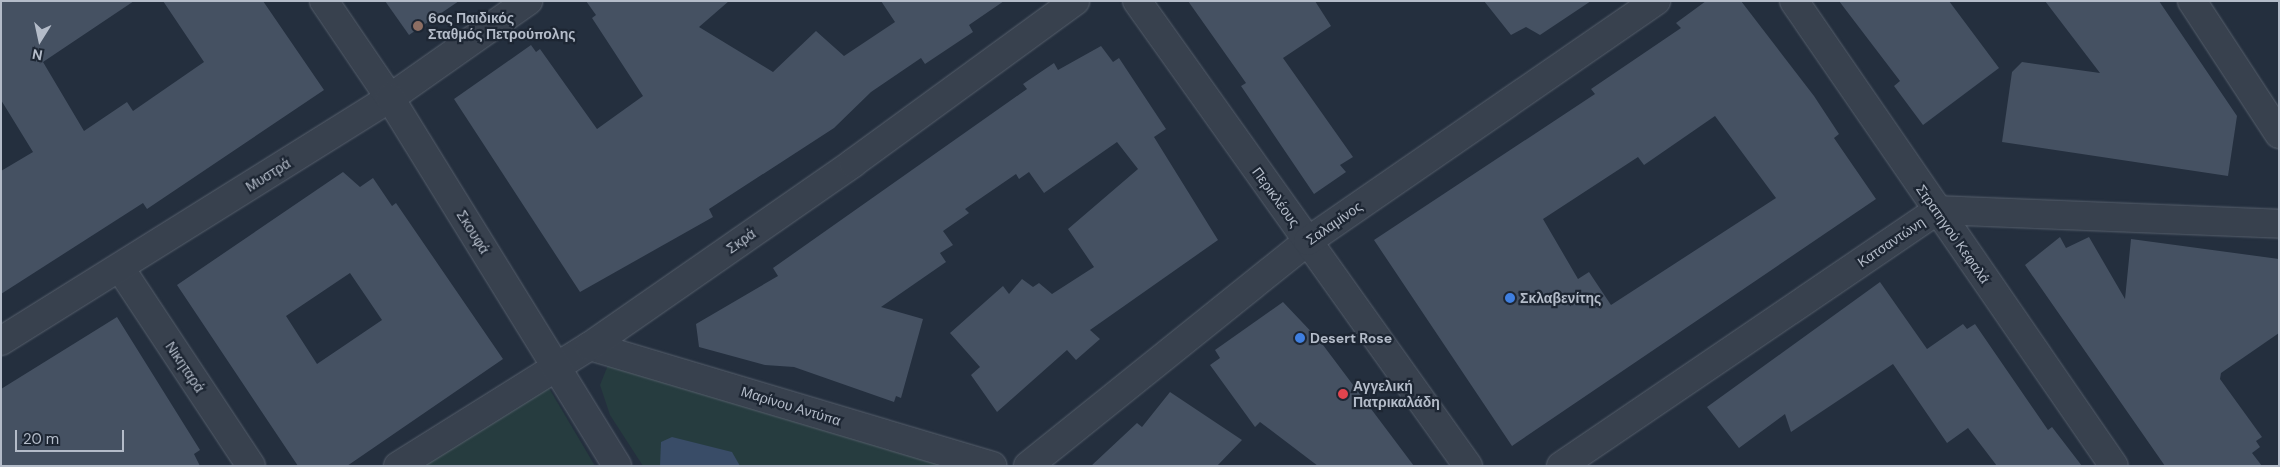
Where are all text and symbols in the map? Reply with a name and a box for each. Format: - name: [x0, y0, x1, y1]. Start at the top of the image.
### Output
- place label: 6ος Παιδικός Σταθμός Πετρούπολης: [428, 10, 575, 42]
- north arrow: [15, 15, 65, 65]
- marker: 6ος Παιδικός Σταθμός Πετρούπολης: [412, 20, 424, 32]
- text: N: [31, 45, 44, 65]
- street label: Μυστρά: [243, 155, 293, 195]
- street label: Περικλέους: [1249, 164, 1303, 230]
- street label: Στρατηγού Κεφαλά: [1913, 181, 1993, 287]
- street label: Σαλαμίνος: [1303, 198, 1365, 248]
- street label: Σκουφά: [453, 207, 493, 257]
- street label: Κατσαντώνη: [1854, 213, 1928, 271]
- street label: Σκρά: [723, 225, 759, 257]
- place label: Σκλαβενίτης: [1520, 290, 1601, 306]
- marker: Σκλαβενίτης: [1504, 292, 1516, 304]
- place label: Desert Rose: [1310, 330, 1392, 346]
- marker: Desert Rose: [1294, 332, 1306, 344]
- street label: Νικηταρά: [162, 338, 208, 396]
- place label: Αγγελική Πατρικαλάδη: [1353, 378, 1440, 411]
- street label: Μαρίνου Αντύπα: [739, 383, 843, 429]
- marker: Αγγελική Πατρικαλάδη: [1337, 388, 1349, 400]
- scale bar: [18, 420, 126, 452]
- text: 20 m: [23, 429, 59, 449]

